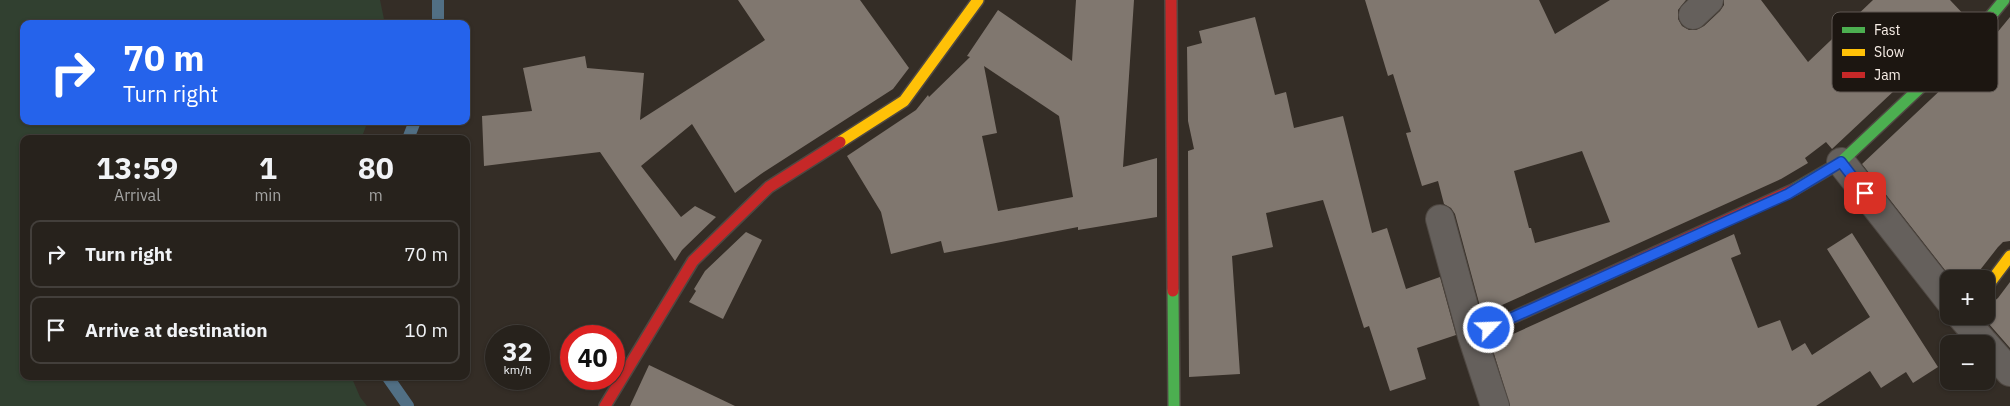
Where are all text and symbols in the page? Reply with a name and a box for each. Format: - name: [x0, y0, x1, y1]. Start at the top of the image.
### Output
- legend: [1832, 12, 1998, 92]
- text: Fast: [1874, 21, 1900, 39]
- text: 70 m: [123, 35, 205, 81]
- icon: right: [40, 40, 105, 105]
- text: Slow: [1874, 43, 1905, 61]
- text: Jam: [1874, 66, 1901, 84]
- text: Turn right: [123, 79, 218, 108]
- text: 13:59: [96, 148, 178, 187]
- text: 1: [259, 148, 277, 187]
- text: 80: [358, 148, 394, 187]
- pin: [1844, 172, 1886, 214]
- icon: arrive: [1851, 179, 1879, 207]
- text: Arrival: [114, 185, 161, 205]
- text: min: [254, 185, 281, 205]
- text: m: [369, 185, 383, 205]
- icon: right: [42, 240, 70, 268]
- text: Turn right: [85, 242, 172, 266]
- text: 70 m: [404, 242, 448, 266]
- map controls: [1940, 270, 1995, 390]
- button: +: [1940, 270, 1995, 325]
- position arrow: [1462, 301, 1514, 353]
- icon: arrive: [42, 316, 70, 344]
- text: Arrive at destination: [85, 318, 268, 342]
- text: 10 m: [404, 318, 448, 342]
- speed limit sign: 40: [560, 325, 625, 390]
- text: 32: [502, 335, 533, 368]
- button: −: [1940, 335, 1995, 390]
- text: km/h: [503, 362, 532, 377]

